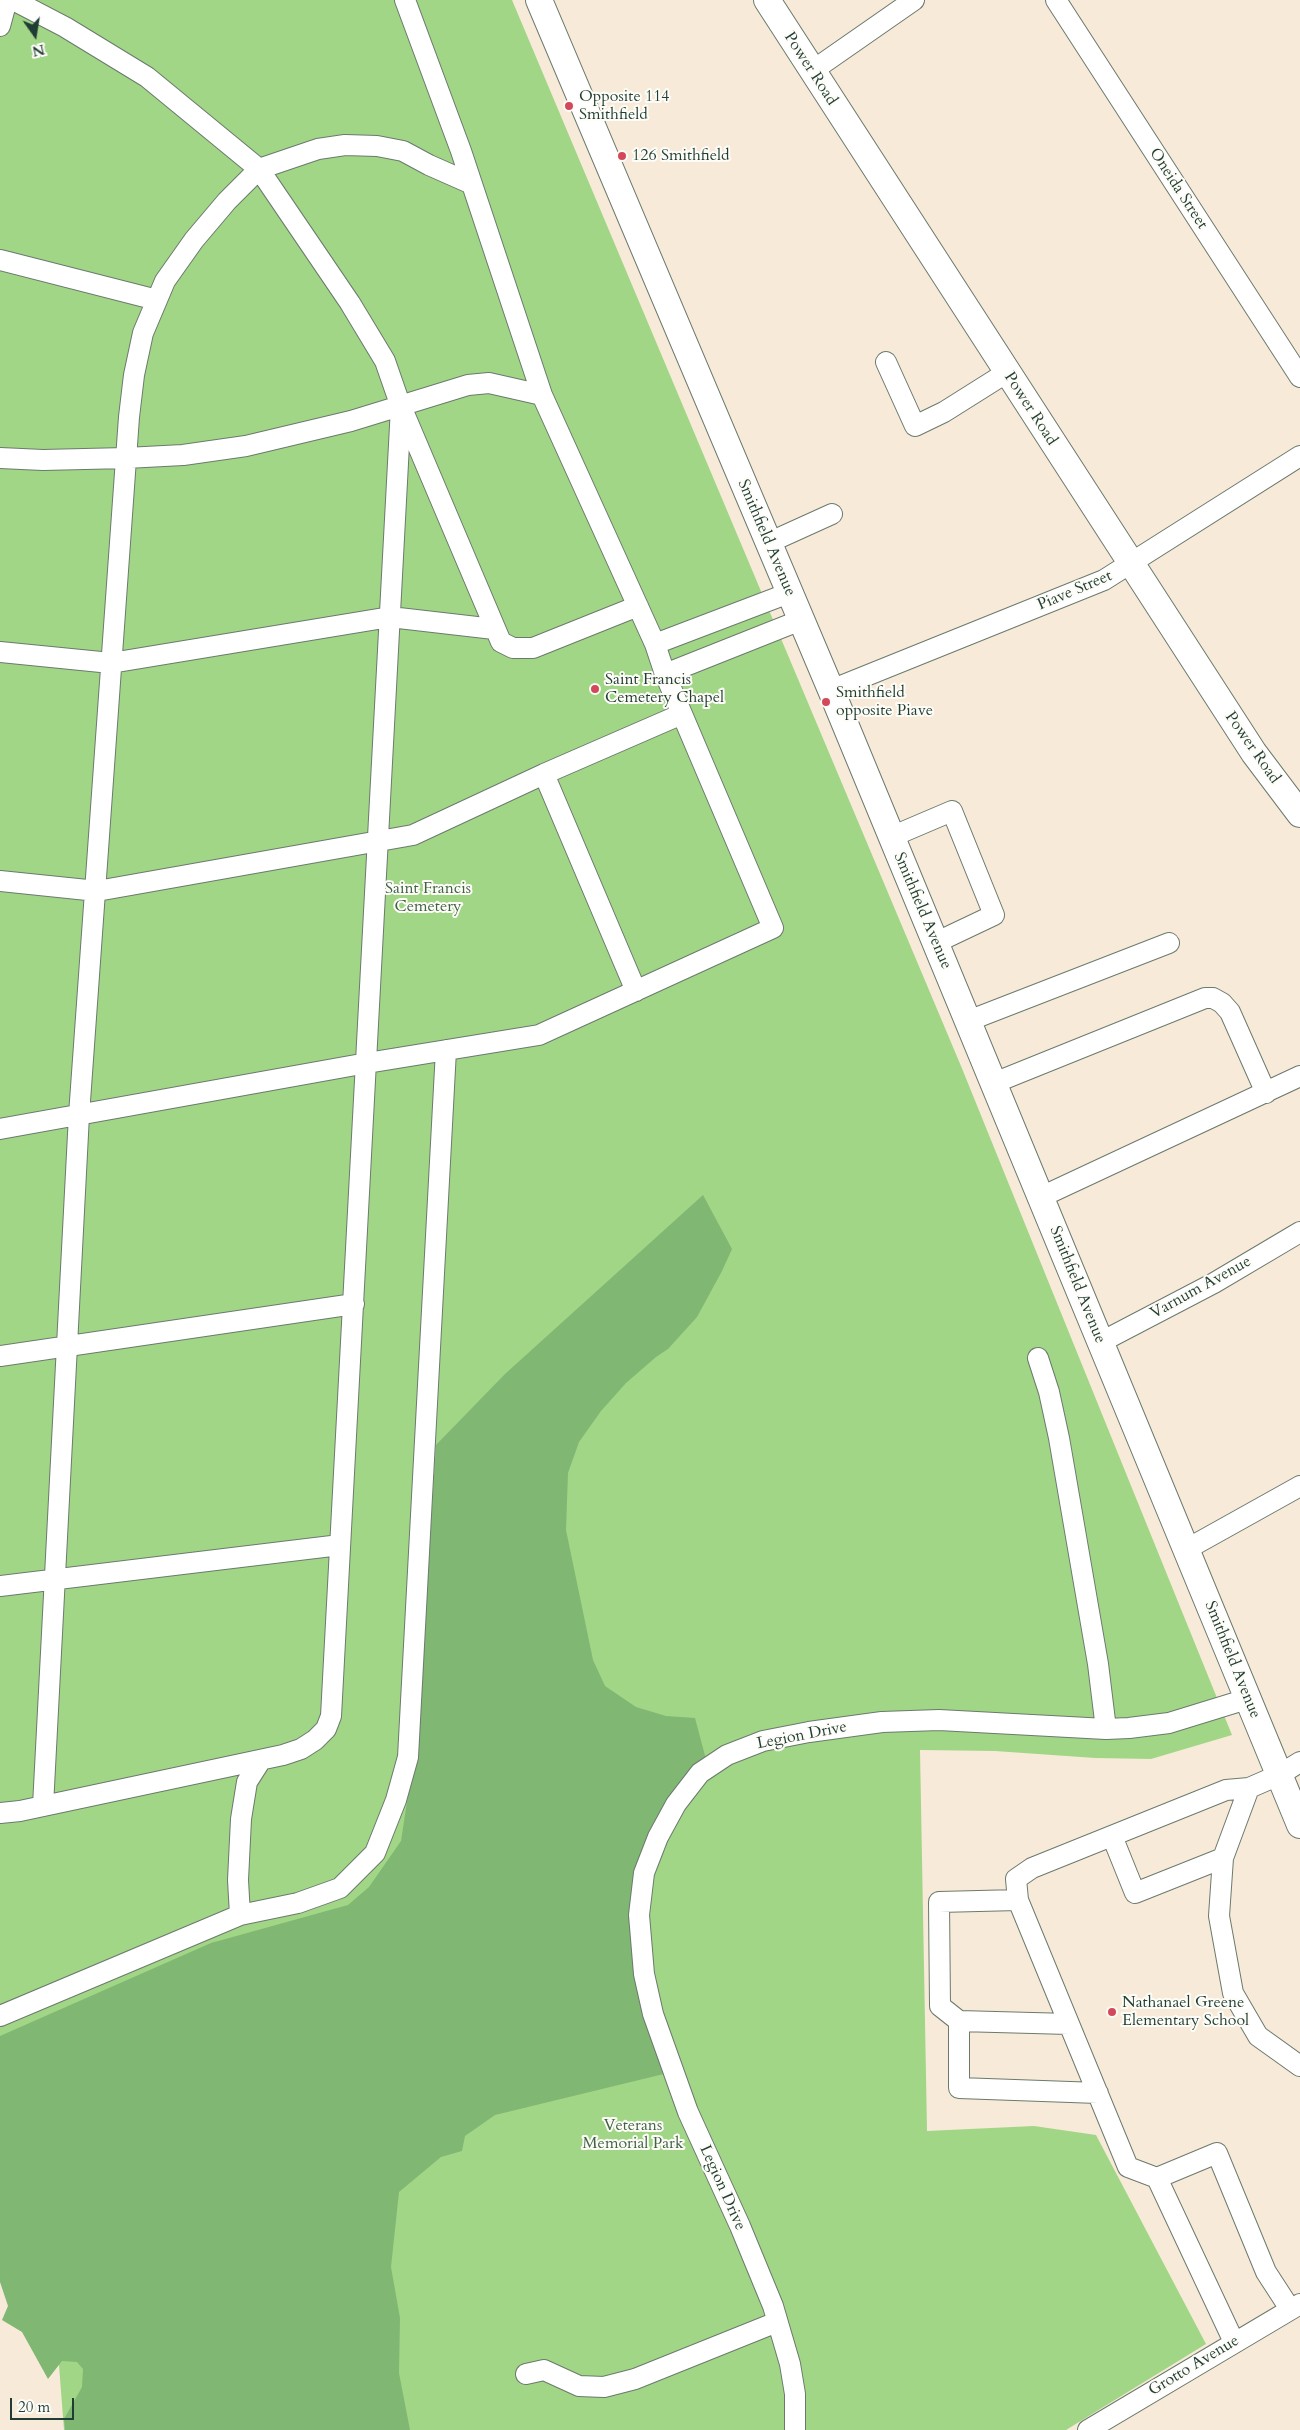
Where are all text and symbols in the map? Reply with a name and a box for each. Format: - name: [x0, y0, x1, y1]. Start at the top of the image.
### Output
- north arrow: [10, 10, 60, 60]
- street label: Power Road: [779, 29, 841, 109]
- text: N: [30, 39, 47, 61]
- place label: Opposite 114 Smithfield: [579, 87, 670, 125]
- marker: Opposite 114 Smithfield: [563, 100, 575, 112]
- street label: Oneida Street: [1145, 145, 1211, 233]
- place label: 126 Smithfield: [632, 146, 730, 166]
- marker: 126 Smithfield: [616, 150, 628, 162]
- street label: Power Road: [999, 369, 1061, 449]
- street label: Smithfield Avenue: [733, 477, 799, 599]
- street label: Piave Street: [1035, 567, 1115, 615]
- place label: Saint Francis Cemetery Chapel: [605, 670, 724, 708]
- marker: Saint Francis Cemetery Chapel: [589, 683, 601, 695]
- place label: Smithfield opposite Piave: [836, 683, 933, 721]
- marker: Smithfield opposite Piave: [820, 696, 832, 708]
- street label: Power Road: [1220, 708, 1284, 788]
- street label: Smithfield Avenue: [889, 850, 955, 972]
- park label: Saint Francis Cemetery: [385, 879, 471, 917]
- street label: Smithfield Avenue: [1045, 1223, 1109, 1347]
- street label: Varnum Avenue: [1147, 1252, 1255, 1324]
- street label: Smithfield Avenue: [1200, 1598, 1264, 1722]
- street label: Legion Drive: [755, 1718, 849, 1754]
- place label: Nathanael Greene Elementary School: [1122, 1993, 1249, 2031]
- marker: Nathanael Greene Elementary School: [1106, 2006, 1118, 2018]
- park label: Veterans Memorial Park: [583, 2116, 683, 2154]
- street label: Legion Drive: [695, 2142, 749, 2234]
- street label: Grotto Avenue: [1145, 2331, 1243, 2401]
- scale bar: [12, 2388, 76, 2420]
- text: 20 m: [18, 2397, 50, 2417]

